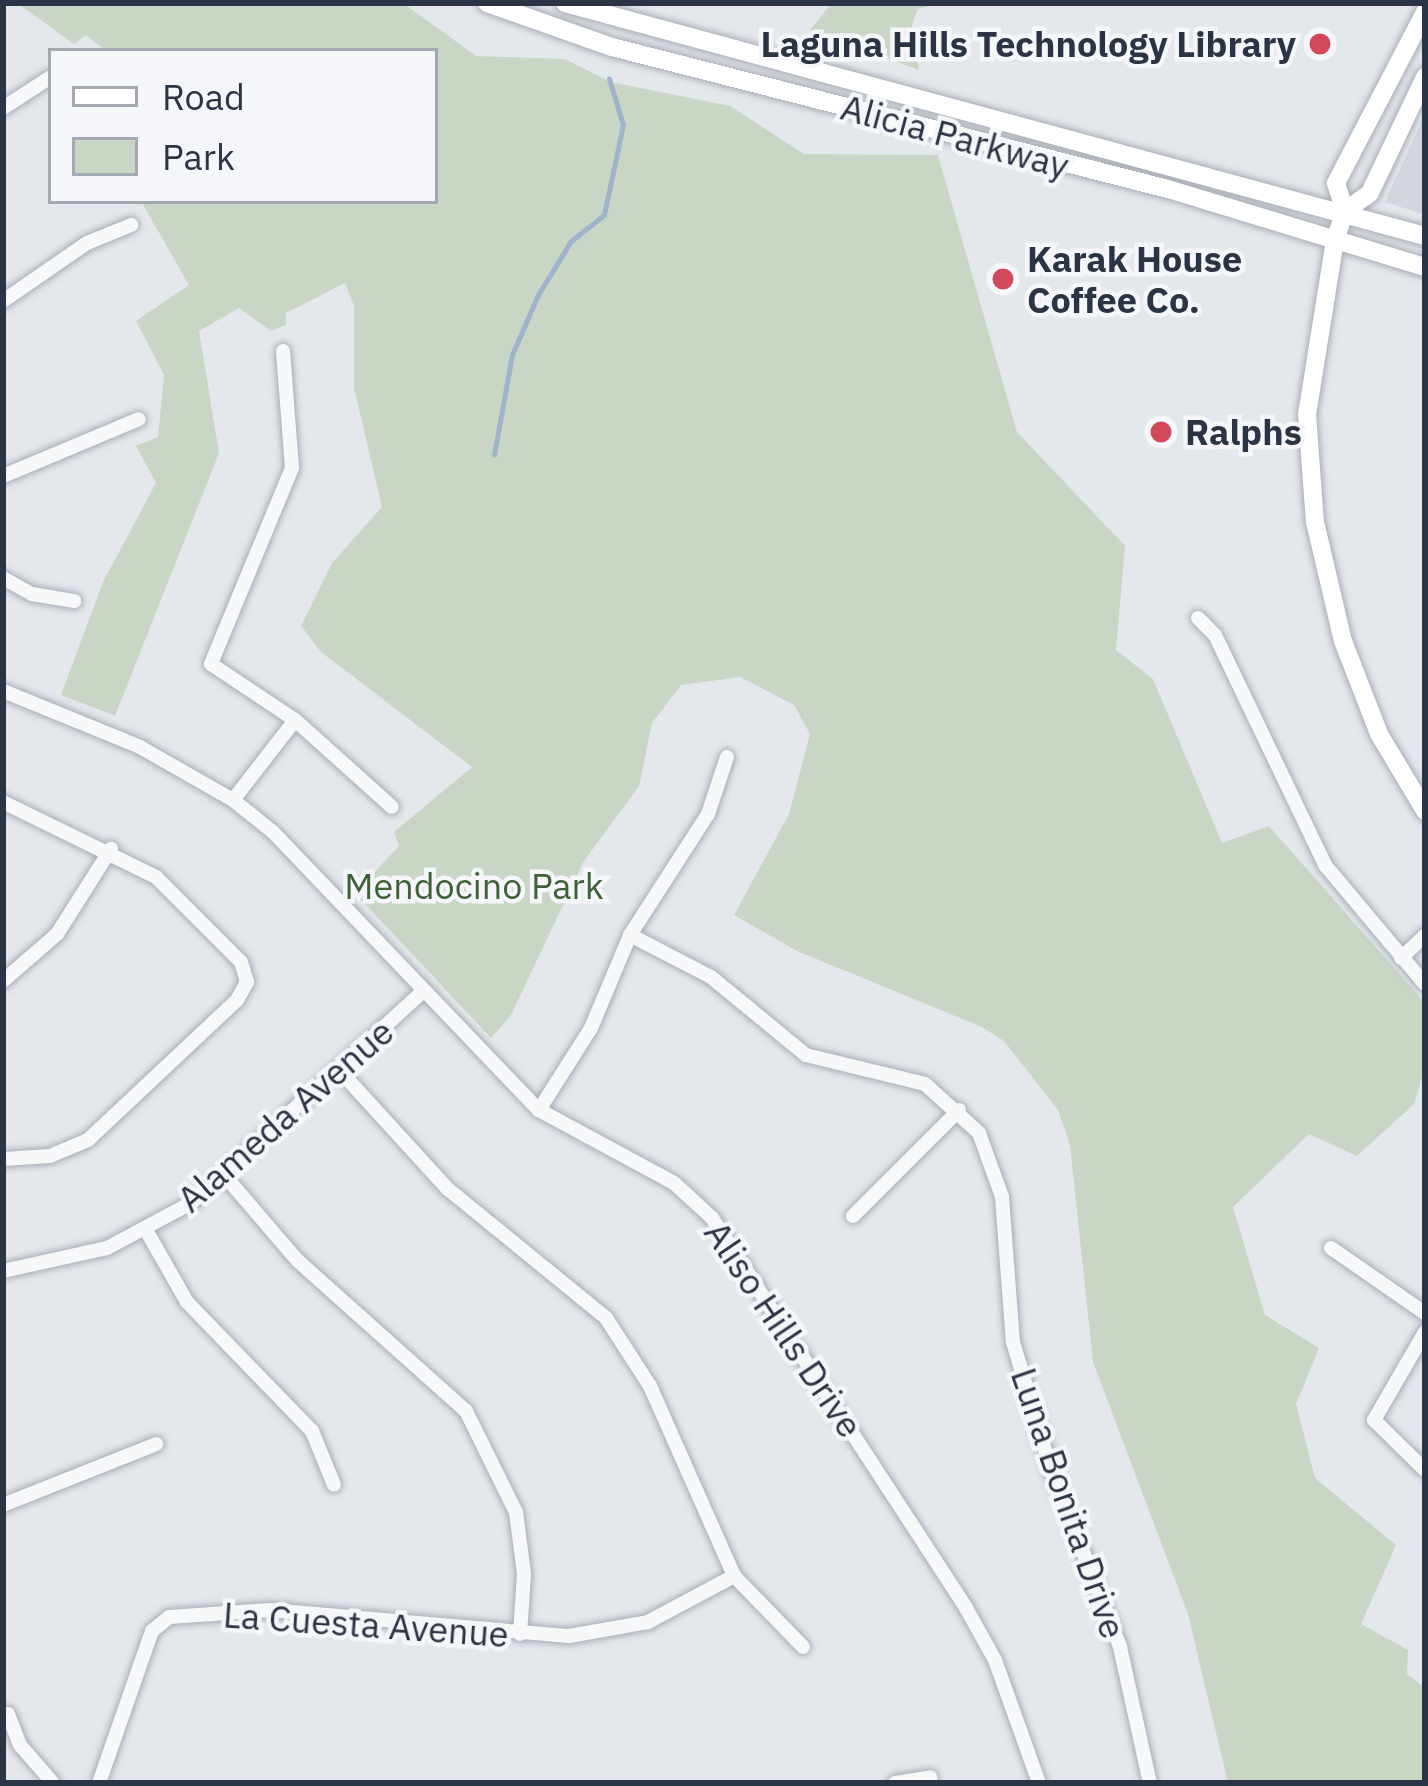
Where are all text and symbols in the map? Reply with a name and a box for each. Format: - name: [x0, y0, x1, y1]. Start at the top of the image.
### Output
- place label: Laguna Hills Technology Library: [761, 22, 1296, 66]
- marker: Laguna Hills Technology Library: [1307, 31, 1333, 57]
- legend: [48, 48, 438, 204]
- text: Road: [162, 73, 245, 120]
- street label: Alicia Parkway: [836, 85, 1074, 187]
- text: Park: [162, 133, 235, 180]
- place label: Karak House Coffee Co.: [1027, 236, 1242, 321]
- marker: Karak House Coffee Co.: [990, 266, 1016, 292]
- place label: Ralphs: [1185, 410, 1302, 454]
- marker: Ralphs: [1148, 419, 1174, 445]
- park label: Mendocino Park: [344, 864, 604, 908]
- street label: Alameda Avenue: [168, 1009, 402, 1221]
- street label: Aliso Hills Drive: [696, 1213, 872, 1445]
- street label: Luna Bonita Drive: [1002, 1362, 1136, 1644]
- street label: La Cuesta Avenue: [222, 1592, 510, 1656]

